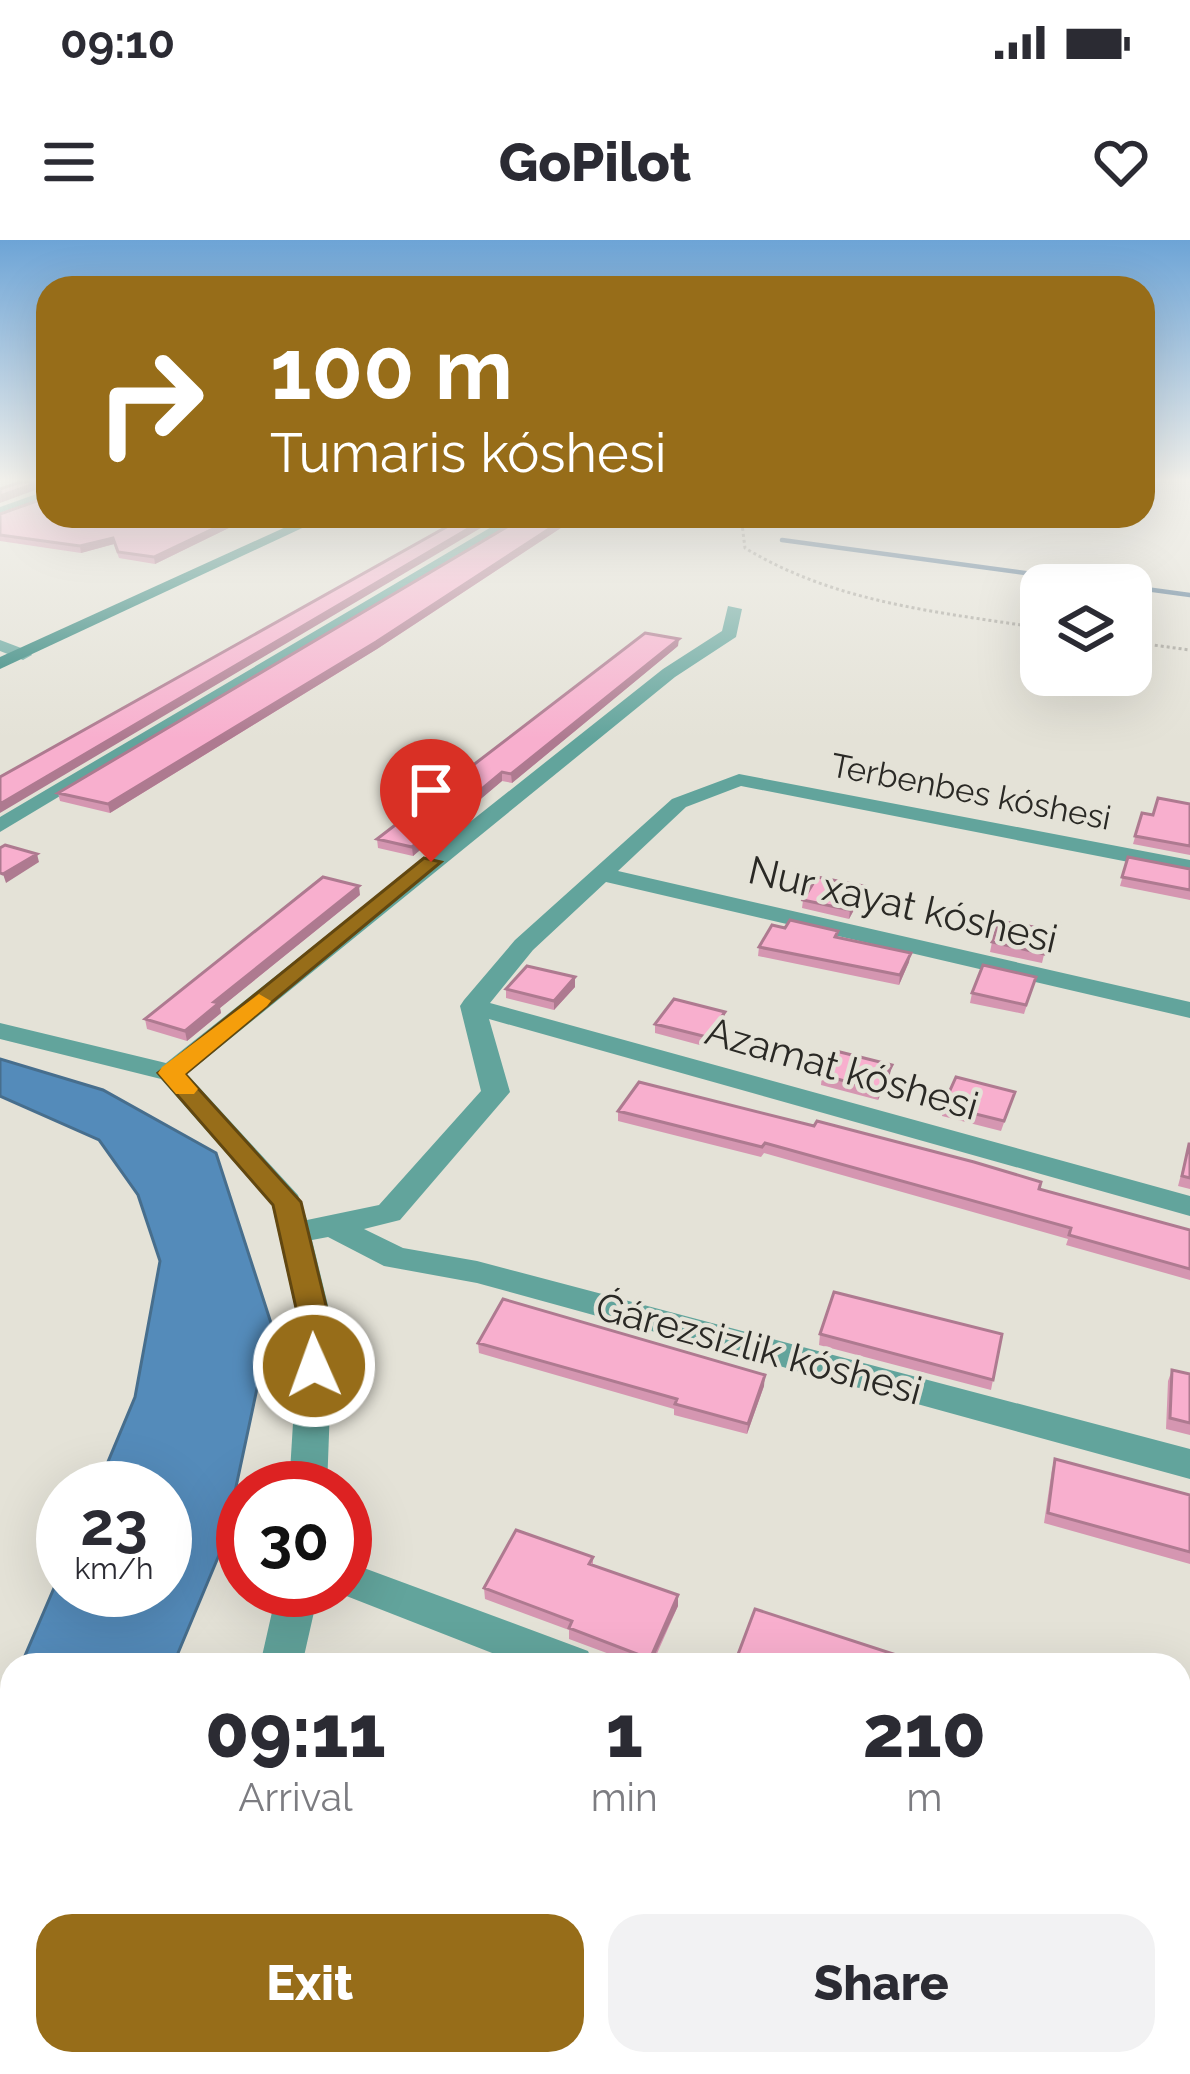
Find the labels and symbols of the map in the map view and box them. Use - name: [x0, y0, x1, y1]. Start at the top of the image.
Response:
- pin: [380, 739, 482, 862]
- street label: Terbenbes kóshesi: [828, 745, 1114, 838]
- street label: Nur xayat kóshesi: [744, 846, 1062, 962]
- street label: Azamat kóshesi: [700, 1007, 984, 1129]
- street label: Ǵárezsizlik kóshesi: [591, 1282, 927, 1414]
- position arrow: [251, 1303, 377, 1429]
- speed limit sign: 30: [216, 1461, 372, 1617]

